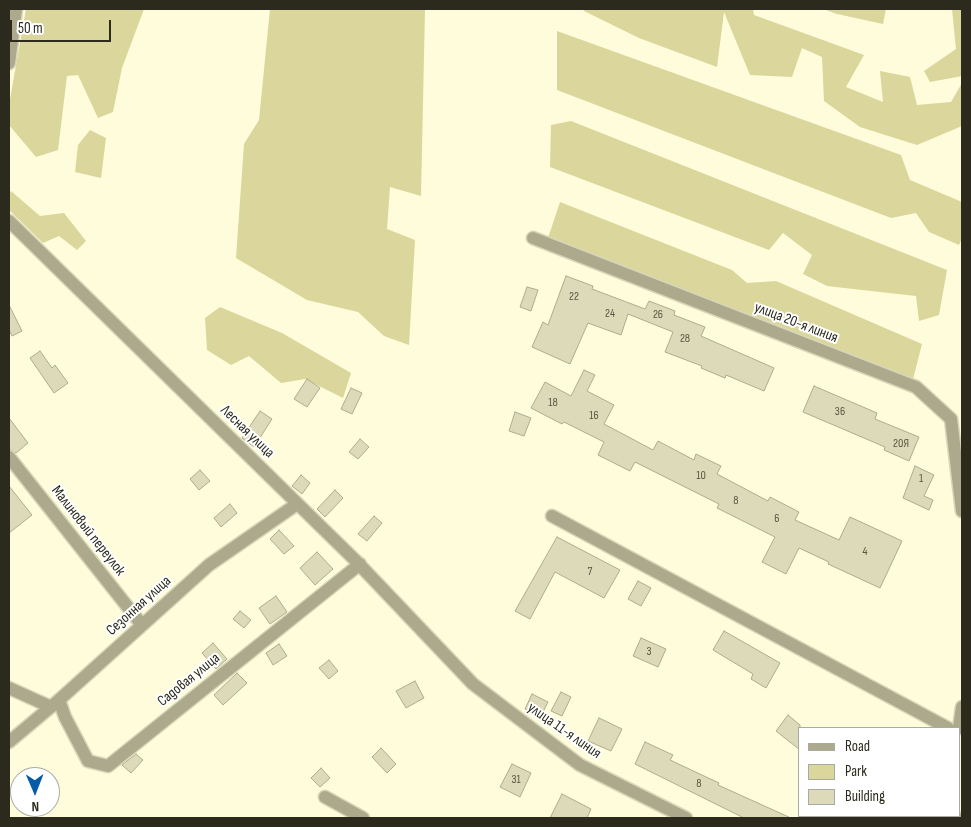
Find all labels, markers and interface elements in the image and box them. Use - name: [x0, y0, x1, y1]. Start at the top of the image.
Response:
- scale bar: [12, 10, 114, 42]
- text: 50 m: [18, 19, 43, 38]
- house number: 22: [569, 290, 579, 304]
- street label: улица 20-я линия: [752, 299, 840, 347]
- house number: 24: [605, 307, 615, 321]
- house number: 26: [653, 308, 663, 322]
- house number: 28: [680, 332, 690, 346]
- house number: 18: [548, 396, 558, 410]
- street label: Лесная улица: [216, 402, 278, 462]
- house number: 36: [835, 405, 845, 419]
- house number: 16: [589, 409, 599, 423]
- house number: 20Я: [893, 437, 909, 451]
- house number: 10: [696, 469, 706, 483]
- house number: 1: [919, 472, 923, 486]
- street label: Малиновый переулок: [47, 482, 129, 580]
- house number: 8: [733, 494, 739, 508]
- house number: 6: [774, 512, 780, 526]
- house number: 4: [862, 545, 868, 559]
- house number: 7: [588, 565, 592, 579]
- street label: Сезонная улица: [103, 572, 175, 640]
- house number: 3: [646, 645, 652, 659]
- street label: Садовая улица: [154, 649, 224, 711]
- street label: улица 11-я линия: [524, 699, 604, 763]
- legend: [798, 727, 961, 817]
- text: Road: [845, 737, 870, 756]
- text: Park: [845, 762, 867, 781]
- north arrow: [10, 767, 60, 817]
- house number: 31: [511, 773, 521, 787]
- house number: 8: [696, 777, 702, 791]
- text: Building: [845, 787, 885, 806]
- text: N: [31, 798, 39, 815]

